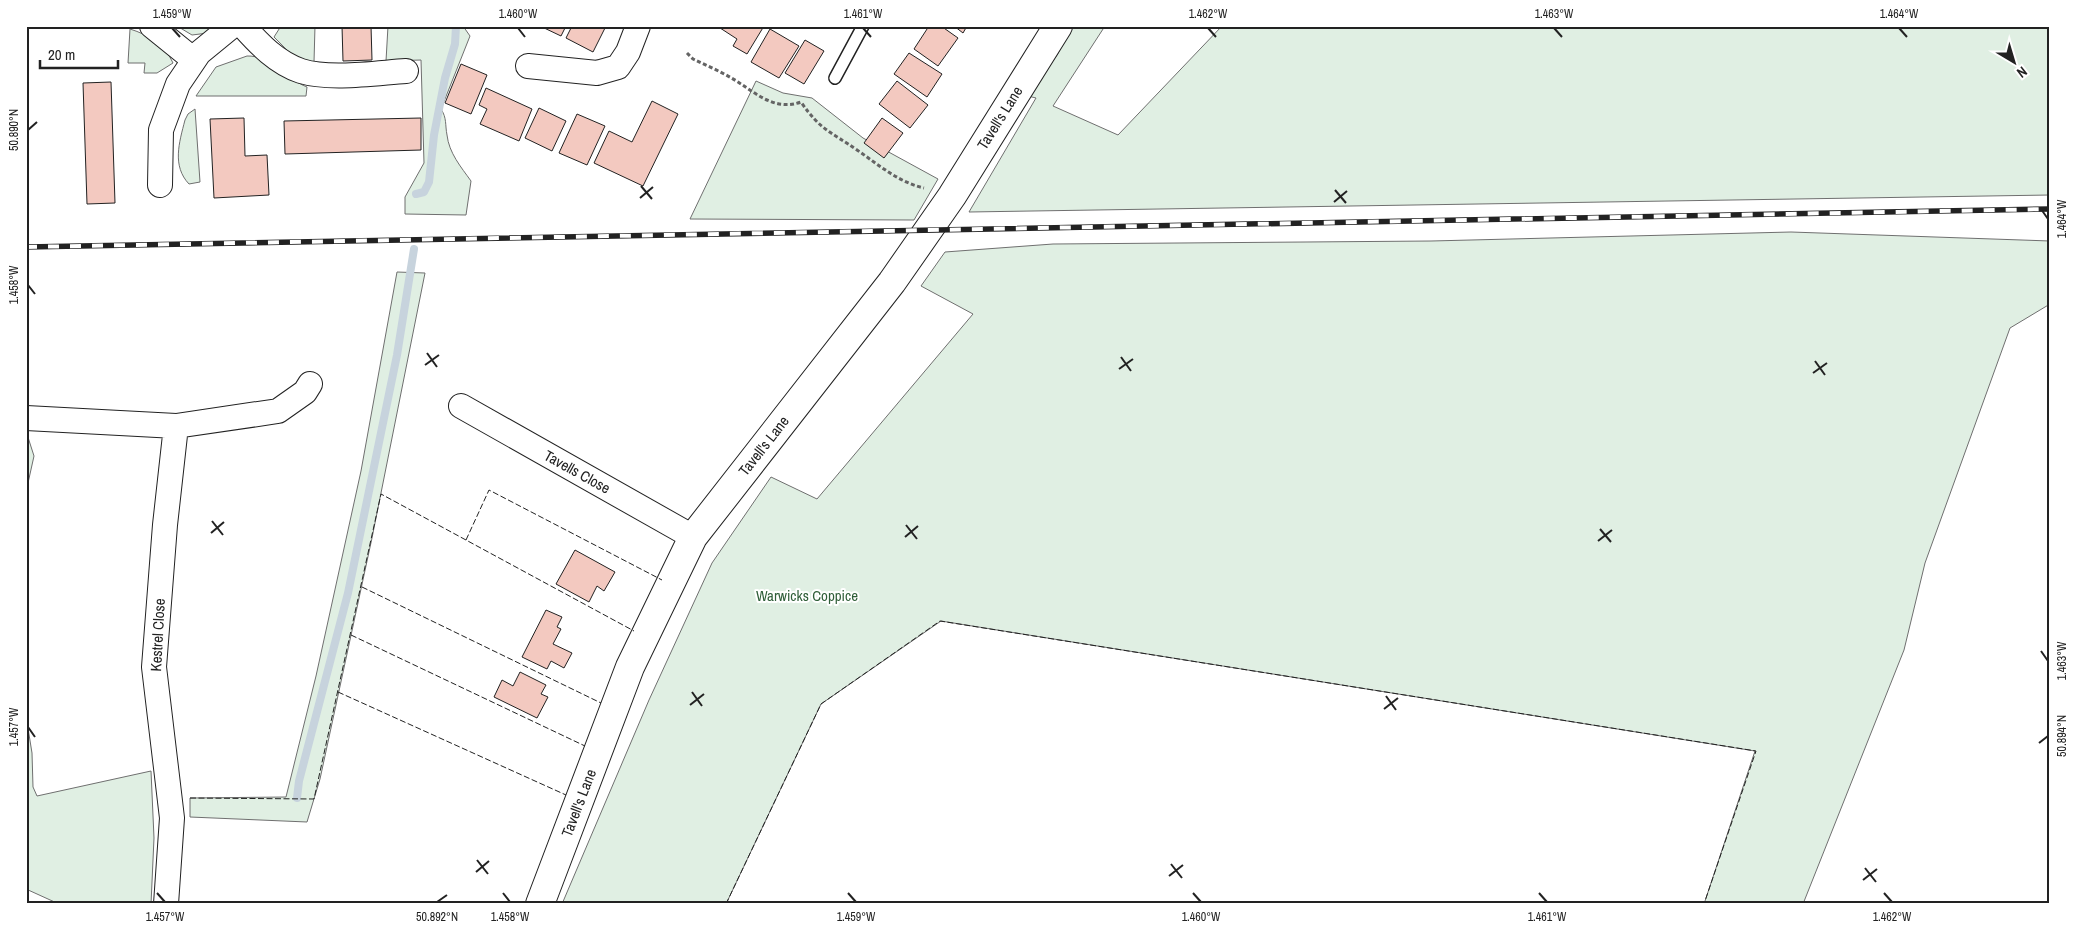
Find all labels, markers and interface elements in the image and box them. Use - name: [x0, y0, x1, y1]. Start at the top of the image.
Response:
- text: 1.459°W: [153, 6, 192, 22]
- text: 1.460°W: [499, 6, 538, 22]
- text: 1.461°W: [844, 6, 883, 22]
- text: 1.462°W: [1189, 6, 1228, 22]
- text: 1.463°W: [1535, 6, 1574, 22]
- text: 1.464°W: [1880, 6, 1919, 22]
- scale bar: [40, 38, 118, 70]
- north arrow: [1988, 38, 2038, 88]
- text: 20 m: [48, 44, 75, 65]
- text: N: [2013, 63, 2031, 82]
- street label: Tavell's Lane: [972, 82, 1027, 153]
- text: 50.890°N: [6, 109, 22, 151]
- text: 1.464°W: [2054, 199, 2070, 238]
- text: 1.458°W: [6, 265, 22, 304]
- street label: Tavell's Lane: [733, 411, 794, 480]
- street label: Tavells Close: [540, 445, 614, 498]
- park label: Warwicks Coppice: [756, 585, 858, 606]
- street label: Kestrel Close: [145, 598, 170, 672]
- text: 1.463°W: [2054, 641, 2070, 680]
- text: 1.457°W: [6, 707, 22, 746]
- text: 50.894°N: [2054, 715, 2070, 757]
- street label: Tavell's Lane: [556, 766, 601, 840]
- text: 1.457°W: [146, 909, 185, 925]
- text: 50.892°N: [416, 909, 458, 925]
- text: 1.458°W: [491, 909, 530, 925]
- text: 1.459°W: [837, 909, 876, 925]
- text: 1.460°W: [1182, 909, 1221, 925]
- text: 1.461°W: [1528, 909, 1567, 925]
- text: 1.462°W: [1873, 909, 1912, 925]

